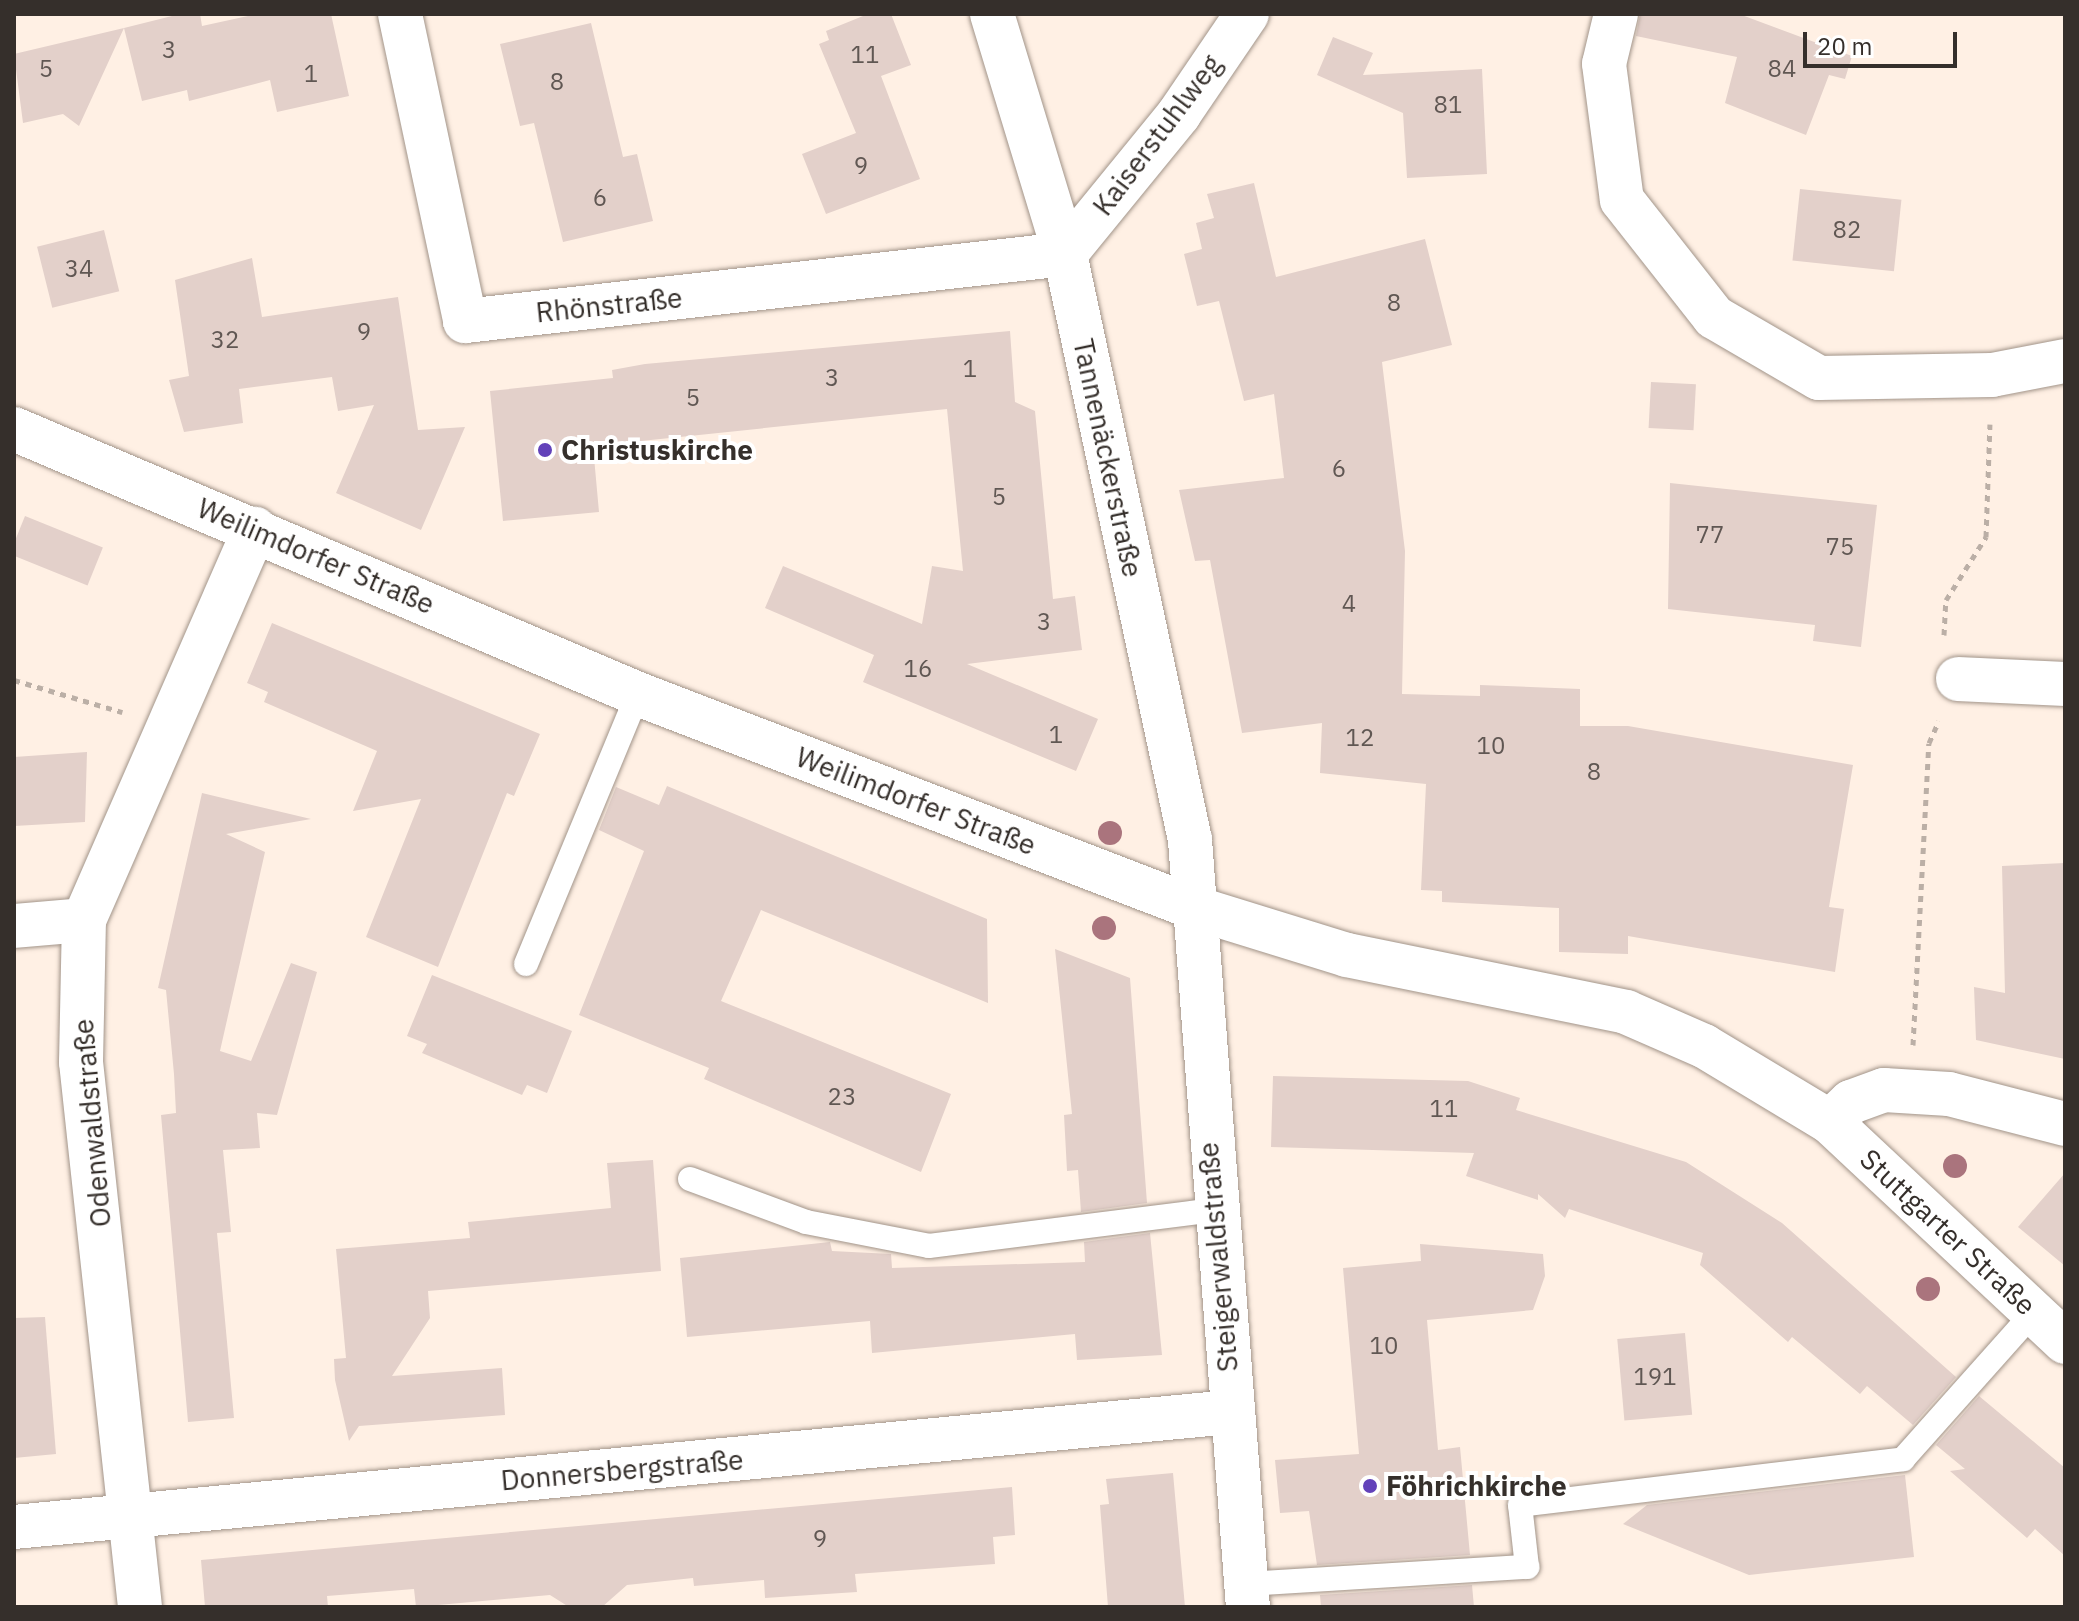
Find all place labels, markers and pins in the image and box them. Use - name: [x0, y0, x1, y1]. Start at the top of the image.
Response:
- place label: Christuskirche: [561, 433, 753, 467]
- marker: Christuskirche: [536, 441, 554, 459]
- place label: Föhrichkirche: [1386, 1469, 1567, 1503]
- marker: Föhrichkirche: [1361, 1477, 1379, 1495]

